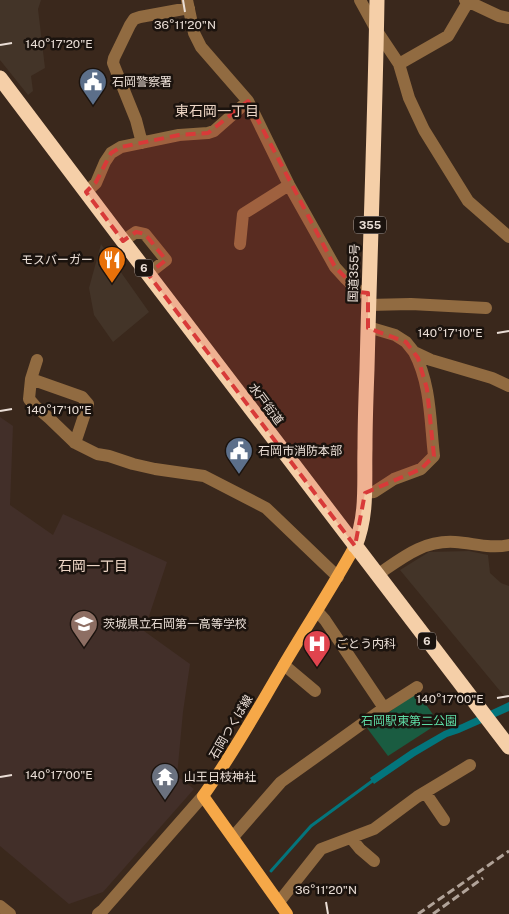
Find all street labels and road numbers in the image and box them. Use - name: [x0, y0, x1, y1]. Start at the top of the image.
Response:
- road number: 355: [354, 216, 386, 234]
- street label: 国道355号: [346, 243, 362, 303]
- road number: 6: [135, 260, 153, 276]
- street label: 水戸街道: [246, 381, 286, 427]
- road number: 6: [418, 632, 436, 649]
- street label: 石岡つくば線: [206, 693, 256, 761]

